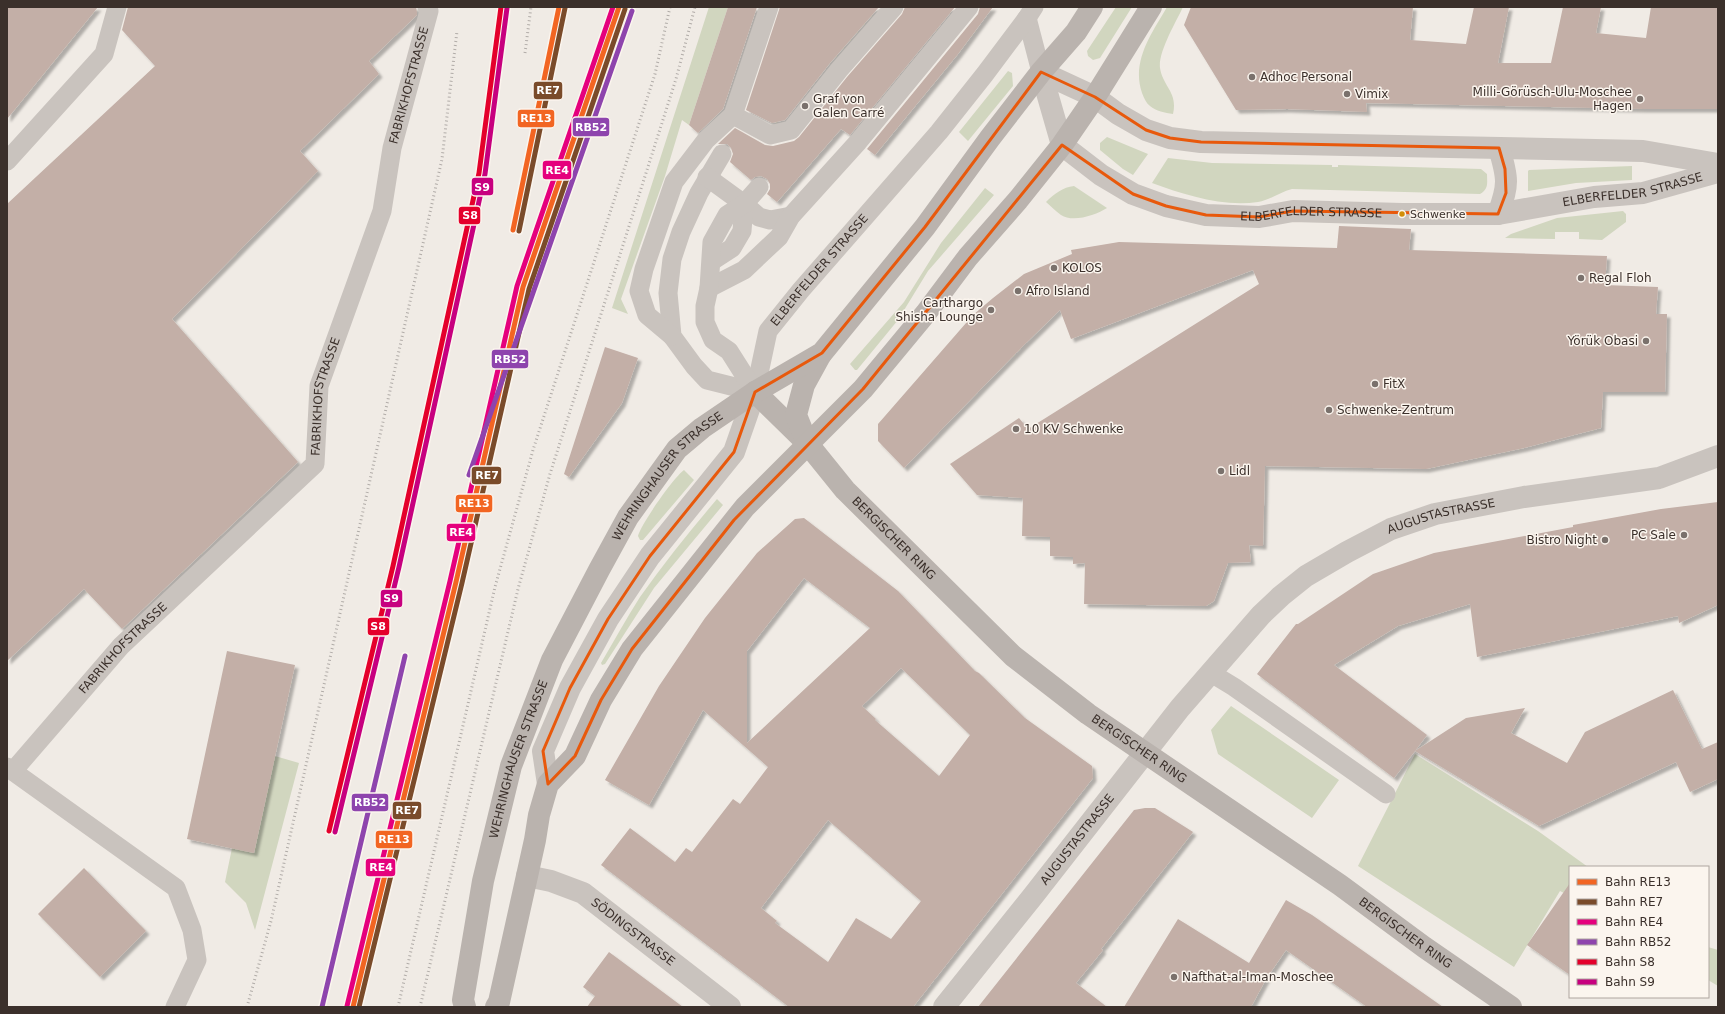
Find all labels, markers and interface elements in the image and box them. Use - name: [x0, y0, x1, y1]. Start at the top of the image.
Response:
- street label: FABRIKHOFSTRASSE: [386, 25, 431, 146]
- place label: Adhoc Personal: [1260, 70, 1352, 84]
- marker: Adhoc Personal: [1247, 72, 1257, 82]
- line badge: RE7: [533, 81, 563, 100]
- text: RE7: [536, 84, 560, 97]
- place label: Milli-Görüsch-Ulu-Moschee Hagen: [1473, 85, 1632, 113]
- place label: Vimix: [1355, 87, 1388, 101]
- marker: Vimix: [1342, 89, 1352, 99]
- place label: Graf von Galen Carré: [813, 92, 884, 120]
- marker: Milli-Görüsch-Ulu-Moschee Hagen: [1635, 94, 1645, 104]
- marker: Graf von Galen Carré: [800, 101, 810, 111]
- line badge: RE13: [517, 109, 555, 128]
- text: RE13: [520, 112, 552, 125]
- line badge: RB52: [572, 117, 610, 137]
- text: RB52: [575, 121, 607, 134]
- line badge: RE4: [542, 160, 572, 180]
- text: RE4: [545, 164, 569, 177]
- street label: ELBERFELDER STRASSE: [1561, 170, 1704, 209]
- line badge: S9: [471, 177, 494, 196]
- text: S9: [474, 181, 490, 194]
- street label: ELBERFELDER STRASSE: [1240, 204, 1382, 224]
- line badge: S8: [458, 206, 481, 225]
- place label: Schwenke: [1410, 208, 1466, 221]
- text: S8: [462, 209, 478, 222]
- marker: Schwenke: [1397, 209, 1407, 219]
- street label: ELBERFELDER STRASSE: [768, 211, 871, 329]
- place label: KOLOS: [1062, 261, 1102, 275]
- marker: KOLOS: [1049, 263, 1059, 273]
- place label: Regal Floh: [1589, 271, 1651, 285]
- marker: Regal Floh: [1576, 273, 1586, 283]
- place label: Afro Island: [1026, 284, 1090, 298]
- marker: Afro Island: [1013, 286, 1023, 296]
- place label: Carthargo Shisha Lounge: [895, 296, 983, 324]
- marker: Carthargo Shisha Lounge: [986, 305, 996, 315]
- place label: Yörük Obasi: [1567, 334, 1638, 348]
- street label: FABRIKHOFSTRASSE: [308, 335, 343, 456]
- marker: Yörük Obasi: [1641, 336, 1651, 346]
- line badge: RB52: [491, 349, 529, 369]
- text: RB52: [494, 353, 526, 366]
- place label: FitX: [1383, 377, 1405, 391]
- marker: FitX: [1370, 379, 1380, 389]
- place label: Schwenke-Zentrum: [1337, 403, 1454, 417]
- marker: Schwenke-Zentrum: [1324, 405, 1334, 415]
- street label: WEHRINGHAUSER STRASSE: [609, 409, 725, 543]
- place label: 10 KV Schwenke: [1024, 422, 1124, 436]
- marker: 10 KV Schwenke: [1011, 424, 1021, 434]
- place label: Lidl: [1229, 464, 1250, 478]
- line badge: RE7: [471, 466, 502, 485]
- marker: Lidl: [1216, 466, 1226, 476]
- text: RE7: [475, 469, 499, 482]
- line badge: RE13: [455, 494, 493, 513]
- street label: BERGISCHER RING: [849, 494, 939, 583]
- street label: AUGUSTASTRASSE: [1385, 496, 1496, 537]
- text: RE13: [458, 497, 490, 510]
- line badge: RE4: [446, 523, 476, 542]
- text: RE4: [449, 526, 473, 539]
- place label: PC Sale: [1631, 528, 1676, 542]
- marker: PC Sale: [1679, 530, 1689, 540]
- place label: Bistro Night: [1526, 533, 1597, 547]
- marker: Bistro Night: [1600, 535, 1610, 545]
- line badge: S9: [380, 589, 403, 608]
- text: S9: [383, 592, 399, 605]
- street label: FABRIKHOFSTRASSE: [76, 600, 170, 697]
- line badge: S8: [367, 617, 390, 636]
- text: S8: [370, 620, 386, 633]
- street label: WEHRINGHAUSER STRASSE: [487, 678, 551, 840]
- street label: BERGISCHER RING: [1089, 711, 1189, 786]
- street label: AUGUSTASTRASSE: [1037, 791, 1117, 888]
- line badge: RB52: [351, 793, 389, 812]
- text: RB52: [354, 796, 386, 809]
- line badge: RE7: [392, 801, 422, 820]
- text: RE7: [395, 804, 419, 817]
- line badge: RE13: [375, 830, 413, 849]
- text: RE13: [378, 833, 410, 846]
- line badge: RE4: [365, 858, 396, 877]
- text: RE4: [369, 861, 393, 874]
- legend: [1569, 866, 1709, 998]
- text: Bahn RE13: [1605, 875, 1671, 889]
- street label: BERGISCHER RING: [1356, 894, 1455, 971]
- street label: SÖDINGSTRASSE: [588, 895, 678, 969]
- text: Bahn RE7: [1605, 895, 1663, 909]
- text: Bahn RE4: [1605, 915, 1663, 929]
- text: Bahn RB52: [1605, 935, 1671, 949]
- text: Bahn S8: [1605, 955, 1655, 969]
- place label: Nafthat-al-Iman-Moschee: [1182, 970, 1334, 984]
- marker: Nafthat-al-Iman-Moschee: [1169, 972, 1179, 982]
- text: Bahn S9: [1605, 975, 1655, 989]

